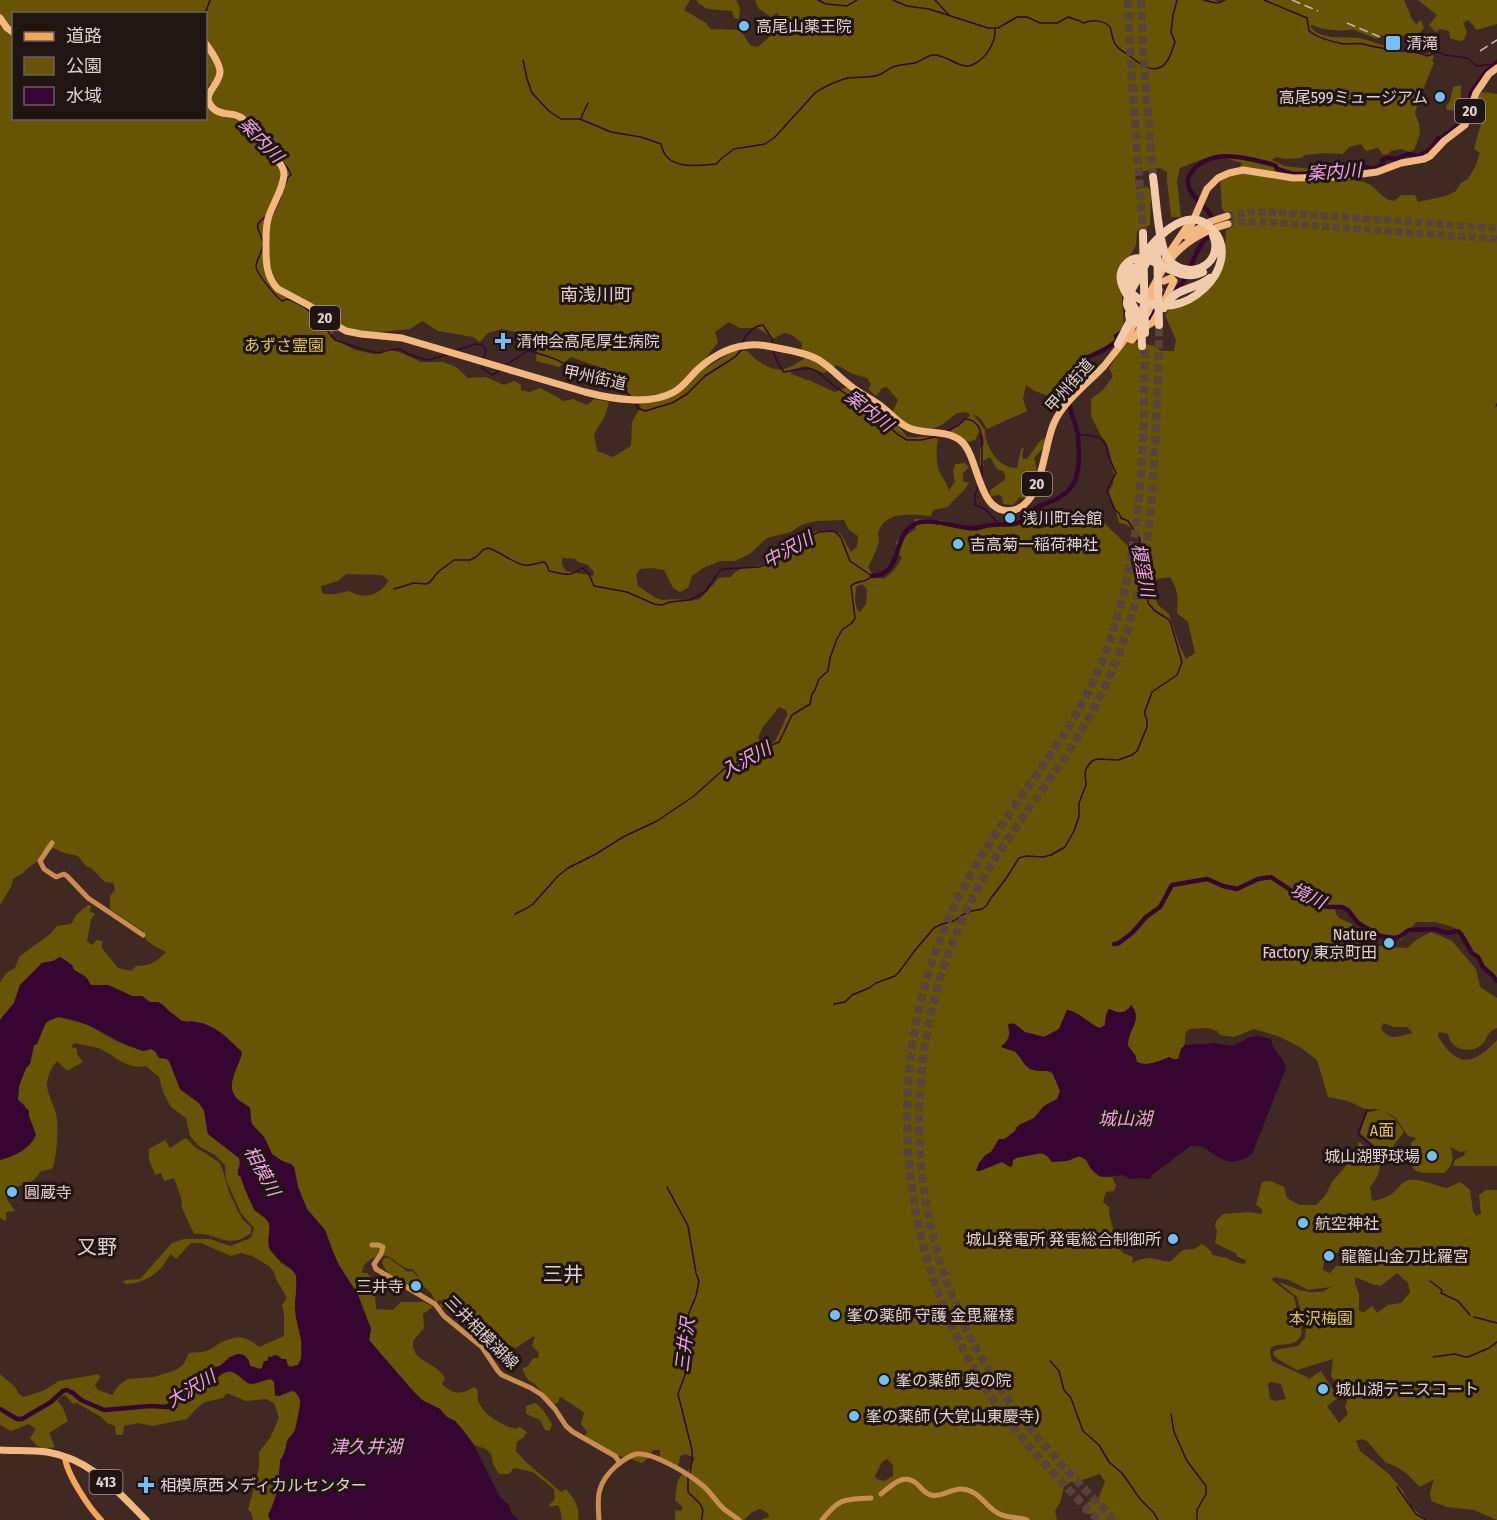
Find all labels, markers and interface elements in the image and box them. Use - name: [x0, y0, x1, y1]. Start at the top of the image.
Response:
- legend: [12, 12, 207, 120]
- place label: 高尾山薬王院: [756, 17, 852, 36]
- marker: 高尾山薬王院: [737, 19, 751, 33]
- text: 道路: [66, 25, 102, 47]
- marker: 清滝: [1384, 34, 1402, 52]
- place label: 清滝: [1406, 34, 1438, 53]
- text: 公園: [66, 55, 102, 77]
- text: 水域: [66, 85, 102, 107]
- place label: 高尾599ミュージアム: [1279, 88, 1428, 107]
- marker: 高尾599ミュージアム: [1433, 90, 1447, 104]
- road number: 20: [1455, 99, 1485, 123]
- water label: 案内川: [234, 113, 289, 169]
- water label: 案内川: [1306, 159, 1364, 185]
- district label: 南浅川町: [560, 284, 632, 306]
- road number: 20: [310, 306, 340, 330]
- marker: 清伸会高尾厚生病院: [494, 332, 512, 350]
- place label: 清伸会高尾厚生病院: [516, 332, 660, 351]
- park label: あずさ霊園: [244, 336, 324, 355]
- street label: 甲州街道: [1041, 355, 1098, 416]
- street label: 甲州街道: [562, 362, 628, 393]
- water label: 案内川: [841, 386, 899, 438]
- road number: 20: [1022, 472, 1052, 496]
- place label: 浅川町会館: [1022, 509, 1102, 528]
- marker: 浅川町会館: [1003, 511, 1017, 525]
- water label: 中沢川: [759, 526, 819, 573]
- place label: 吉高菊一稲荷神社: [970, 535, 1098, 554]
- marker: 吉高菊一稲荷神社: [951, 537, 965, 551]
- water label: 榎窪川: [1127, 541, 1159, 601]
- water label: 入沢川: [717, 736, 777, 783]
- water label: 境川: [1287, 878, 1331, 914]
- place label: Nature Factory 東京町田: [1262, 925, 1377, 962]
- marker: Nature Factory 東京町田: [1382, 936, 1396, 950]
- water label: 城山湖: [1098, 1108, 1155, 1130]
- park label: A面: [1370, 1121, 1394, 1140]
- water label: 相模川: [239, 1142, 286, 1202]
- place label: 城山湖野球場: [1324, 1147, 1420, 1166]
- marker: 城山湖野球場: [1425, 1149, 1439, 1163]
- place label: 圓蔵寺: [24, 1183, 72, 1202]
- marker: 圓蔵寺: [5, 1185, 19, 1199]
- place label: 航空神社: [1315, 1214, 1379, 1233]
- marker: 航空神社: [1296, 1216, 1310, 1230]
- place label: 城山発電所 発電総合制御所: [965, 1230, 1161, 1249]
- marker: 城山発電所 発電総合制御所: [1166, 1232, 1180, 1246]
- district label: 又野: [77, 1235, 117, 1259]
- place label: 龍籠山金刀比羅宮: [1341, 1247, 1469, 1266]
- marker: 龍籠山金刀比羅宮: [1322, 1249, 1336, 1263]
- district label: 三井: [543, 1262, 583, 1286]
- place label: 三井寺: [356, 1277, 404, 1296]
- marker: 三井寺: [409, 1279, 423, 1293]
- street label: 三井相模湖線: [441, 1292, 522, 1373]
- place label: 峯の薬師 守護 金毘羅樣: [847, 1306, 1015, 1325]
- marker: 峯の薬師 守護 金毘羅樣: [828, 1308, 842, 1322]
- park label: 本沢梅園: [1289, 1309, 1353, 1328]
- water label: 三井沢: [671, 1315, 699, 1373]
- water label: 大沢川: [162, 1365, 222, 1412]
- place label: 峯の薬師 奥の院: [896, 1371, 1012, 1390]
- marker: 峯の薬師 奥の院: [877, 1373, 891, 1387]
- place label: 城山湖テニスコート: [1335, 1380, 1479, 1399]
- marker: 城山湖テニスコート: [1316, 1382, 1330, 1396]
- place label: 峯の薬師 (大覚山東慶寺): [866, 1407, 1039, 1426]
- marker: 峯の薬師 (大覚山東慶寺): [847, 1409, 861, 1423]
- water label: 津久井湖: [330, 1436, 405, 1458]
- road number: 413: [90, 1470, 122, 1494]
- marker: 相模原西メディカルセンター: [137, 1476, 155, 1494]
- place label: 相模原西メディカルセンター: [160, 1476, 367, 1495]

